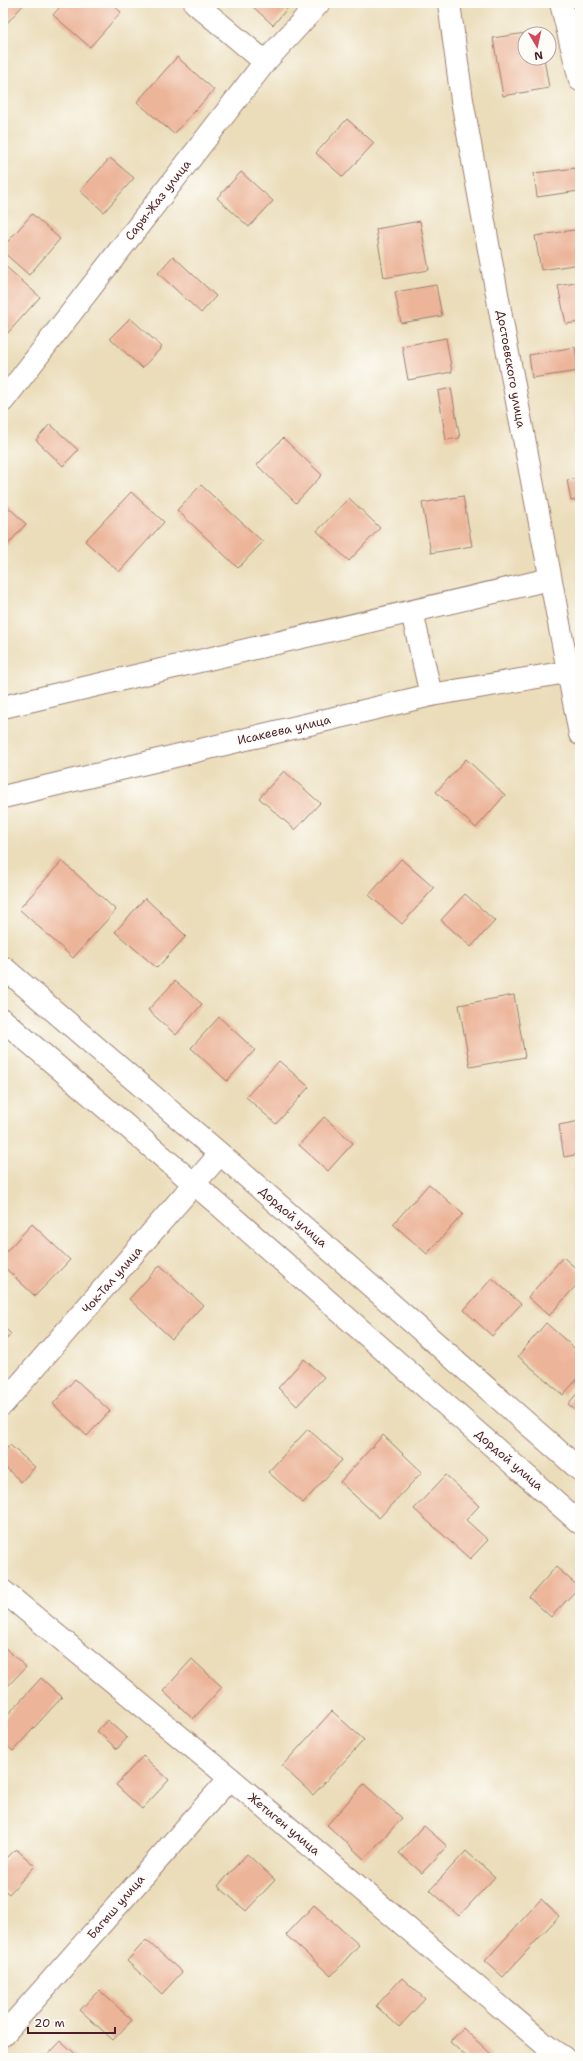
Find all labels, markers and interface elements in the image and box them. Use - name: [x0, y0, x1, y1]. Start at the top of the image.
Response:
- north arrow: [517, 26, 557, 66]
- text: N: [533, 47, 544, 64]
- street label: Сары-Жаз улица: [121, 156, 195, 244]
- street label: Достоевского улица: [493, 309, 529, 430]
- street label: Исакеева улица: [236, 711, 333, 749]
- street label: Дордой улица: [256, 1183, 331, 1251]
- street label: Чок-Тал улица: [78, 1243, 146, 1317]
- street label: Дордой улица: [472, 1426, 547, 1494]
- street label: Жетиген улица: [245, 1789, 324, 1859]
- street label: Багыш улица: [84, 1871, 149, 1942]
- scale bar: [28, 2009, 115, 2035]
- text: 20 m: [34, 2015, 65, 2031]

